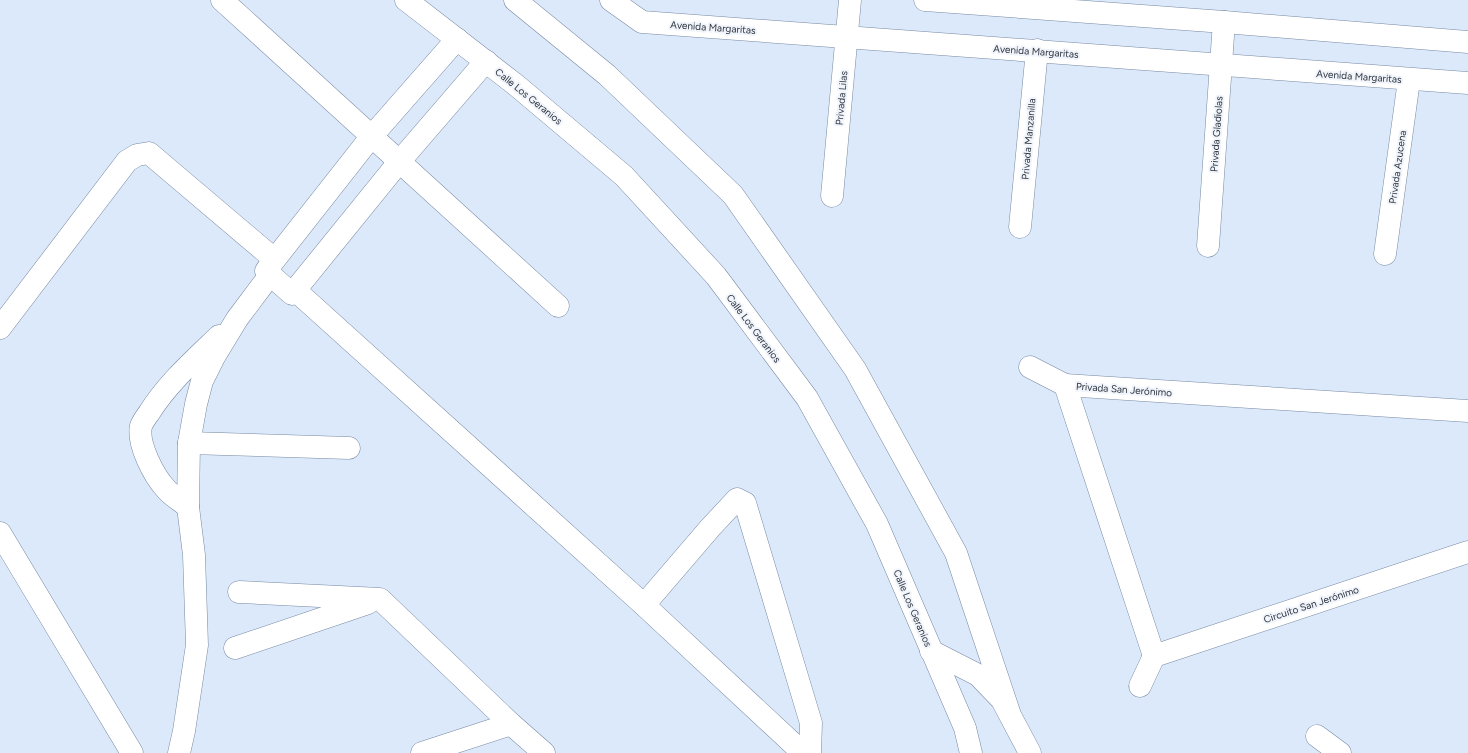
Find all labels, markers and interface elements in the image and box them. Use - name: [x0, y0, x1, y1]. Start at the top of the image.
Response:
- street label: Avenida Margaritas: [670, 18, 756, 37]
- street label: Avenida Margaritas: [993, 42, 1079, 61]
- street label: Calle Los Geranios: [492, 65, 565, 128]
- street label: Avenida Margaritas: [1316, 67, 1402, 86]
- street label: Privada Lilas: [833, 70, 850, 126]
- street label: Privada Gladiolas: [1207, 95, 1226, 172]
- street label: Privada Manzanilla: [1018, 98, 1039, 180]
- street label: Privada Azucena: [1386, 130, 1409, 205]
- street label: Calle Los Geranios: [724, 291, 784, 365]
- street label: Privada San Jerónimo: [1075, 380, 1173, 399]
- street label: Calle Los Geranios: [890, 568, 935, 649]
- street label: Circuito San Jerónimo: [1262, 583, 1361, 626]

